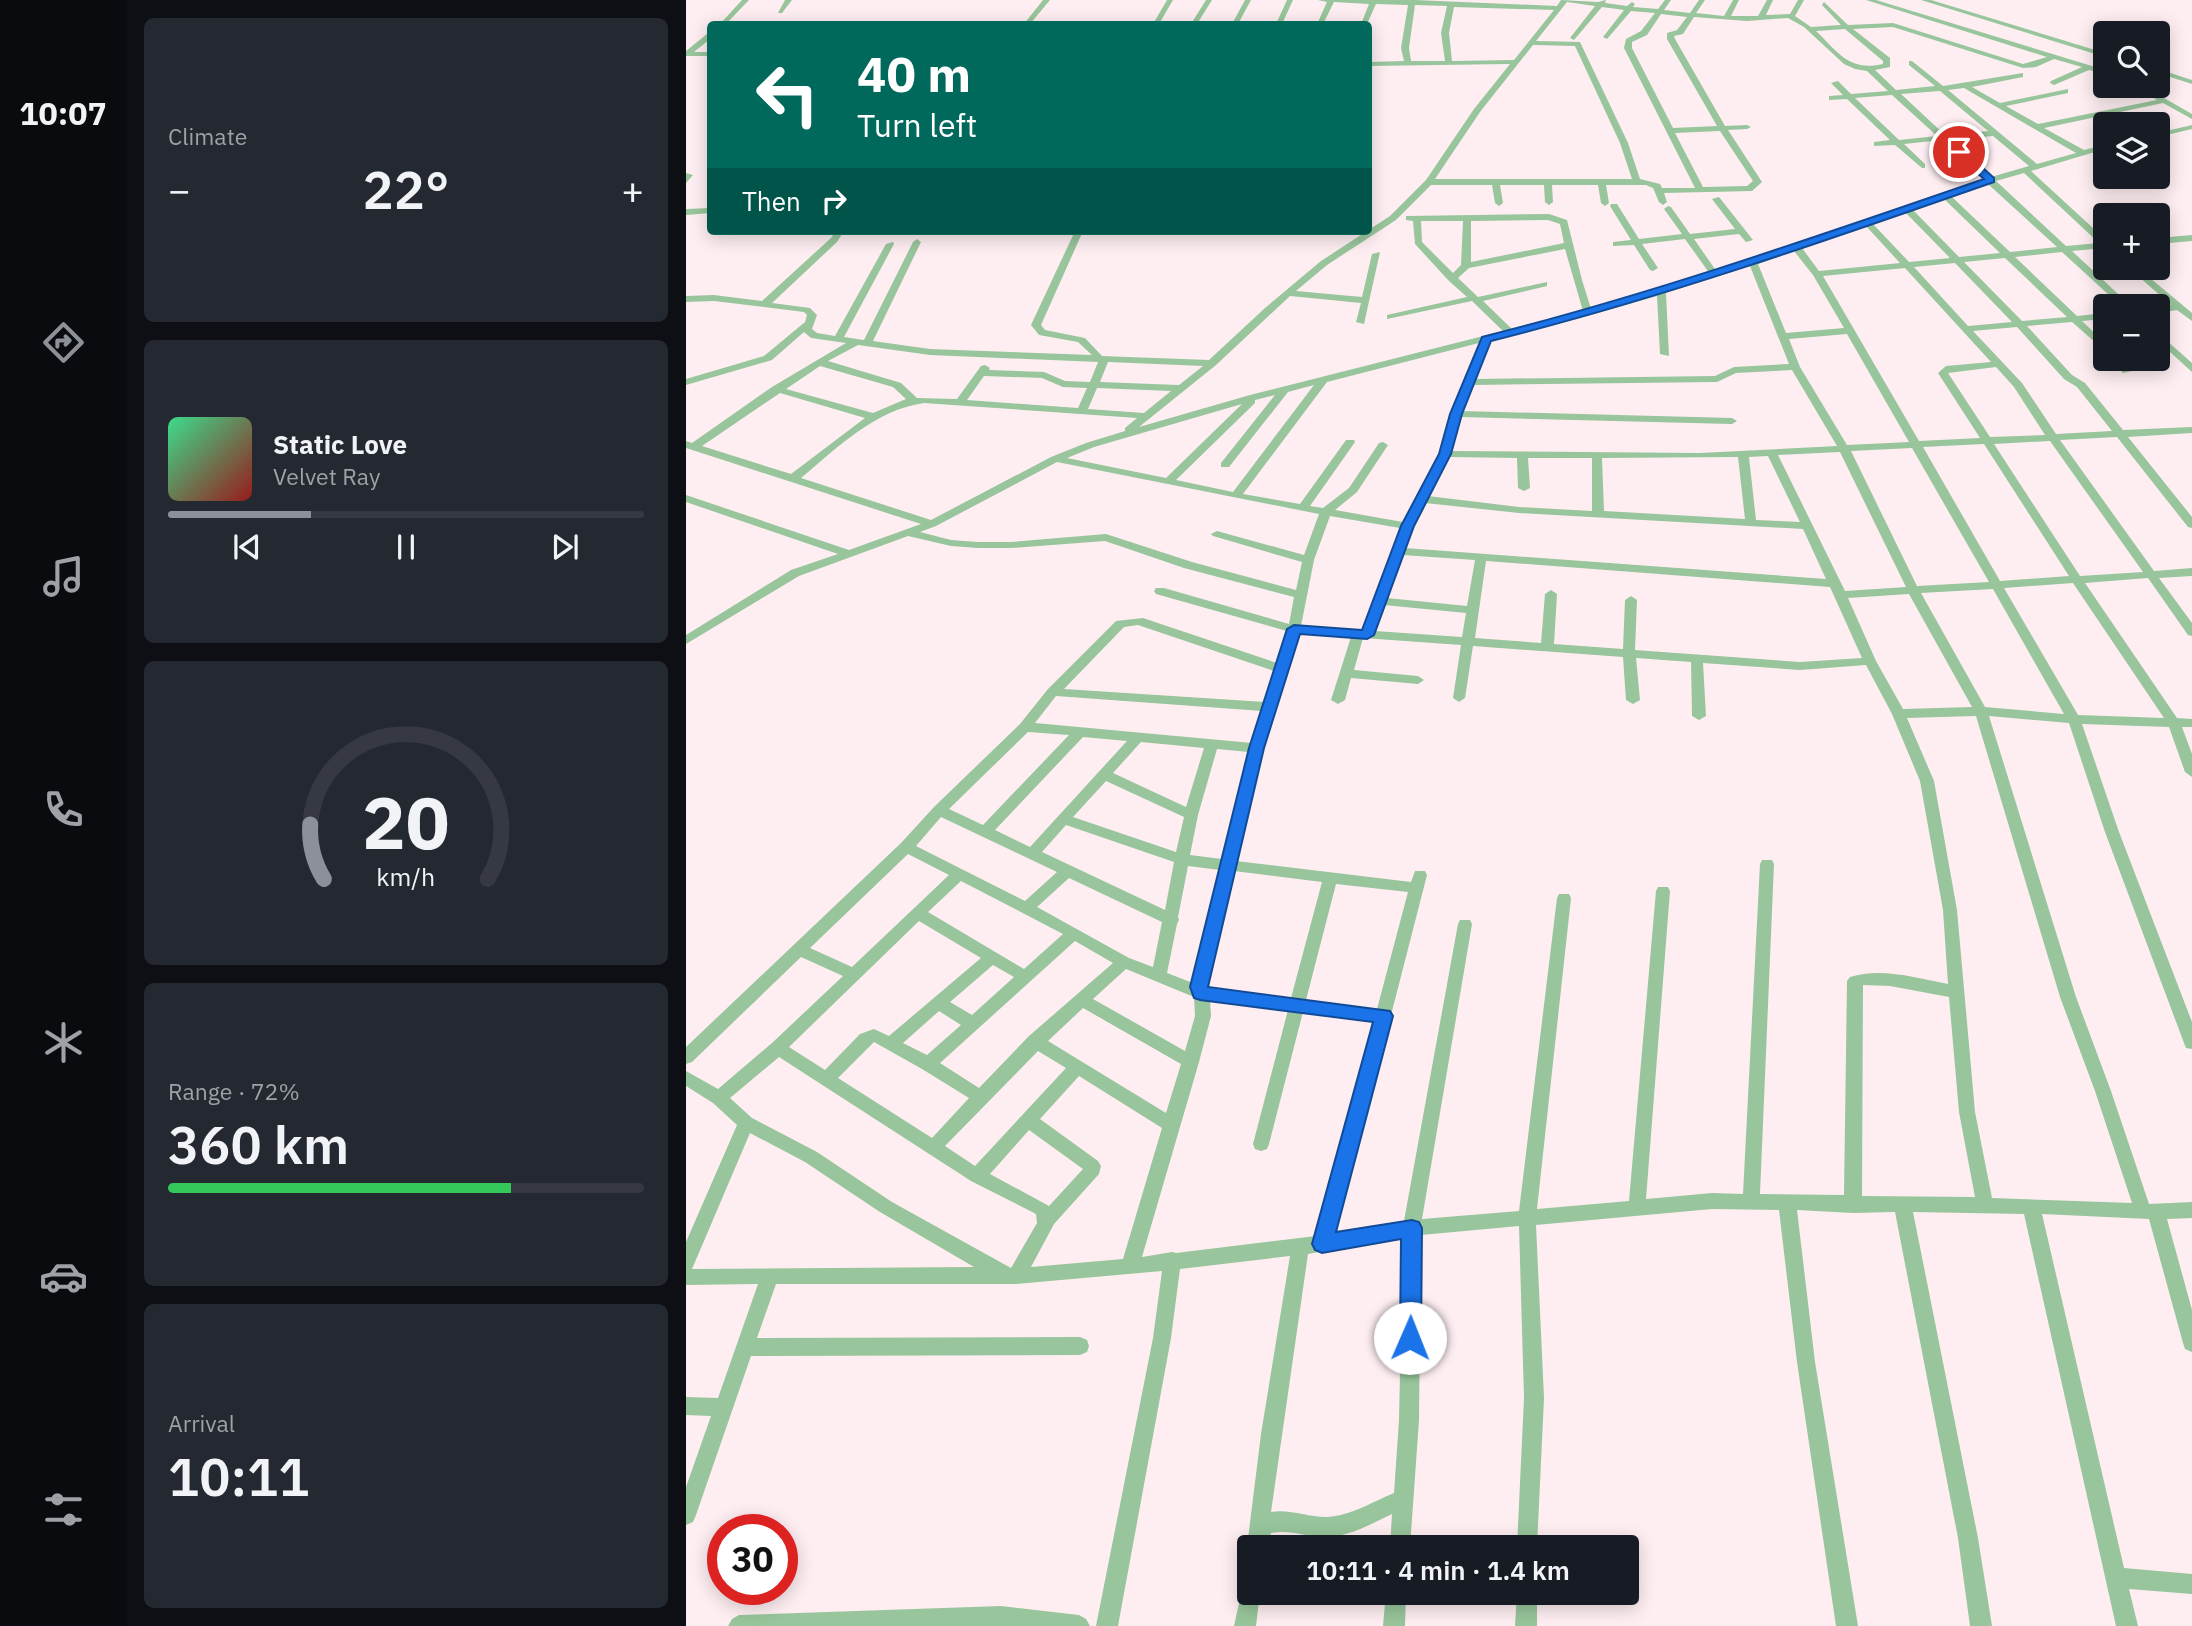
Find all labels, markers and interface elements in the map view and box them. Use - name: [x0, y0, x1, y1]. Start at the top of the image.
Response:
- map controls: [2093, 21, 2170, 371]
- button: search: [2093, 21, 2170, 98]
- text: 40 m: [857, 42, 971, 105]
- icon: left: [742, 49, 833, 140]
- text: 10:07: [19, 92, 107, 134]
- text: Turn left: [857, 104, 977, 146]
- button: layers: [2093, 112, 2170, 189]
- text: Climate: [168, 121, 247, 151]
- pin: [1929, 122, 1989, 182]
- icon: arrive: [1940, 133, 1978, 171]
- text: 22°: [363, 156, 449, 223]
- text: −: [168, 165, 191, 214]
- text: +: [621, 165, 644, 214]
- icon: right: [815, 182, 853, 220]
- text: Then: [742, 184, 801, 218]
- button: +: [2093, 203, 2170, 280]
- button: −: [2093, 294, 2170, 371]
- icon: directions: [39, 318, 88, 367]
- text: Static Love: [273, 427, 407, 461]
- text: Velvet Ray: [273, 461, 380, 491]
- icon: previous: [228, 528, 266, 566]
- icon: pause: [387, 528, 425, 566]
- icon: next: [546, 528, 584, 566]
- icon: music: [39, 552, 88, 601]
- text: 20: [362, 774, 450, 869]
- icon: phone: [39, 785, 88, 834]
- text: km/h: [377, 860, 435, 893]
- icon: climate: [39, 1018, 88, 1067]
- text: Range · 72%: [168, 1076, 300, 1106]
- text: 360 km: [168, 1111, 349, 1178]
- icon: car: [39, 1252, 88, 1301]
- position arrow: [1373, 1301, 1447, 1375]
- text: Arrival: [168, 1408, 235, 1438]
- text: 10:11: [168, 1443, 309, 1510]
- icon: filters: [39, 1485, 88, 1534]
- speed limit sign: 30: [707, 1514, 798, 1605]
- text: 10:11 · 4 min · 1.4 km: [1306, 1553, 1570, 1587]

